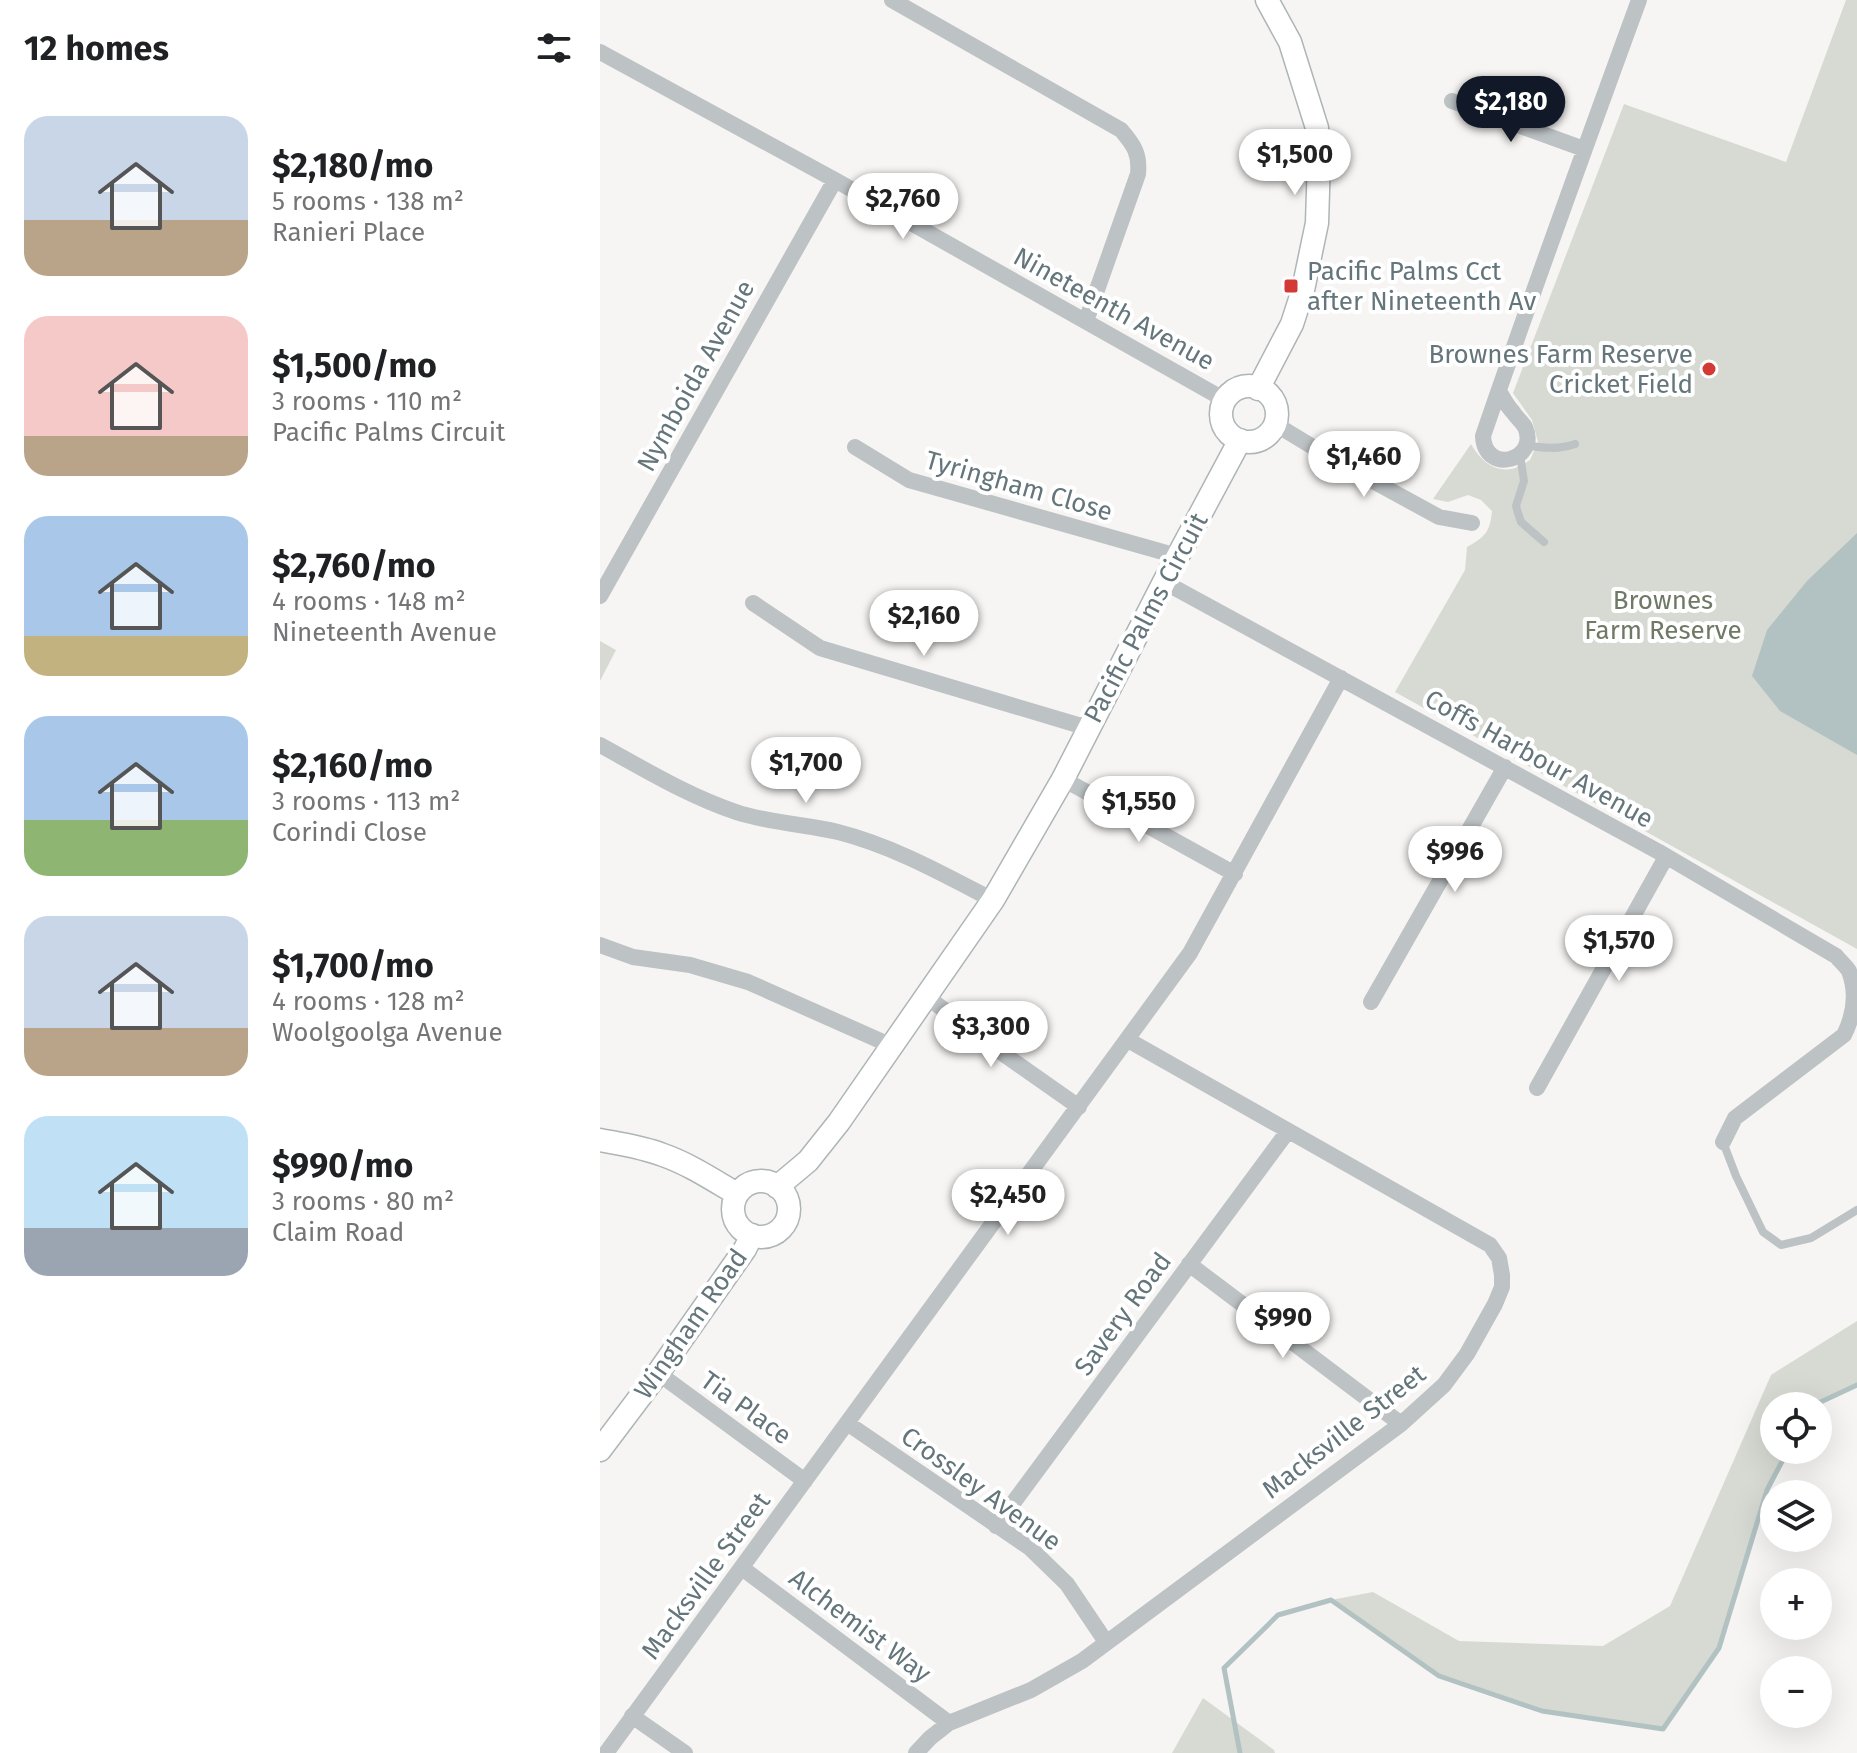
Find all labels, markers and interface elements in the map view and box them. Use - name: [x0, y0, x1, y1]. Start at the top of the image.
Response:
- icon: filters: [532, 26, 576, 70]
- text: 12 homes: [24, 28, 169, 69]
- pin: $2,180: [1446, 76, 1576, 144]
- text: $2,180: [1474, 86, 1548, 117]
- pin: $1,500: [1230, 129, 1360, 197]
- text: $1,500: [1257, 139, 1333, 170]
- text: $2,180/mo: [272, 145, 433, 186]
- icon: home: [88, 148, 184, 244]
- pin: $2,760: [838, 173, 968, 241]
- text: $2,760: [865, 183, 941, 214]
- text: 5 rooms · 138 m²: [272, 186, 464, 217]
- text: Ranieri Place: [272, 217, 425, 248]
- street label: Nineteenth Avenue: [1008, 241, 1220, 377]
- place label: Pacific Palms Cct after Nineteenth Av: [1307, 256, 1536, 317]
- street label: Nymboida Avenue: [631, 275, 761, 477]
- marker: Pacific Palms Cct after Nineteenth Av: [1282, 277, 1300, 295]
- place label: Brownes Farm Reserve Cricket Field: [1428, 339, 1693, 400]
- text: $1,500/mo: [272, 345, 437, 386]
- icon: home: [88, 348, 184, 444]
- marker: Brownes Farm Reserve Cricket Field: [1700, 360, 1718, 378]
- text: 3 rooms · 110 m²: [272, 386, 462, 417]
- text: Pacific Palms Circuit: [272, 417, 506, 448]
- pin: $1,460: [1299, 431, 1429, 499]
- text: $1,460: [1326, 441, 1402, 472]
- street label: Tyringham Close: [922, 444, 1116, 528]
- street label: Pacific Palms Circuit: [1077, 507, 1215, 728]
- text: $2,760/mo: [272, 545, 436, 586]
- icon: home: [88, 548, 184, 644]
- park label: Brownes Farm Reserve: [1584, 585, 1742, 646]
- text: 4 rooms · 148 m²: [272, 586, 466, 617]
- pin: $2,160: [859, 590, 989, 658]
- text: $2,160: [887, 600, 961, 631]
- text: Nineteenth Avenue: [272, 617, 497, 648]
- street label: Coffs Harbour Avenue: [1419, 683, 1659, 835]
- pin: $1,700: [741, 737, 871, 805]
- text: $2,160/mo: [272, 745, 433, 786]
- text: $1,700: [769, 747, 843, 778]
- icon: home: [88, 748, 184, 844]
- pin: $1,550: [1074, 776, 1204, 844]
- text: 3 rooms · 113 m²: [272, 786, 461, 817]
- text: $1,550: [1102, 786, 1176, 817]
- text: Corindi Close: [272, 817, 427, 848]
- pin: $996: [1408, 826, 1502, 894]
- text: $996: [1426, 836, 1484, 867]
- pin: $1,570: [1554, 915, 1684, 983]
- text: $1,570: [1583, 925, 1655, 956]
- text: $1,700/mo: [272, 945, 434, 986]
- icon: home: [88, 948, 184, 1044]
- text: 4 rooms · 128 m²: [272, 986, 465, 1017]
- pin: $3,300: [926, 1001, 1056, 1069]
- text: $3,300: [952, 1011, 1030, 1042]
- text: Woolgoolga Avenue: [272, 1017, 503, 1048]
- text: $990/mo: [272, 1145, 413, 1186]
- icon: home: [88, 1148, 184, 1244]
- pin: $2,450: [943, 1169, 1073, 1237]
- text: $2,450: [970, 1179, 1046, 1210]
- text: 3 rooms · 80 m²: [272, 1186, 454, 1217]
- text: Claim Road: [272, 1217, 404, 1248]
- street label: Wingham Road: [628, 1243, 754, 1405]
- street label: Savery Road: [1068, 1246, 1178, 1382]
- pin: $990: [1236, 1292, 1330, 1360]
- text: $990: [1254, 1302, 1312, 1333]
- street label: Macksville Street: [1256, 1358, 1432, 1505]
- street label: Tia Place: [695, 1365, 797, 1451]
- map controls: [1760, 1392, 1832, 1728]
- button: locate: [1760, 1392, 1832, 1464]
- street label: Crossley Avenue: [895, 1421, 1067, 1557]
- button: layers: [1760, 1480, 1832, 1552]
- street label: Macksville Street: [635, 1486, 777, 1665]
- street label: Alchemist Way: [783, 1563, 937, 1690]
- button: +: [1760, 1568, 1832, 1640]
- button: −: [1760, 1656, 1832, 1728]

